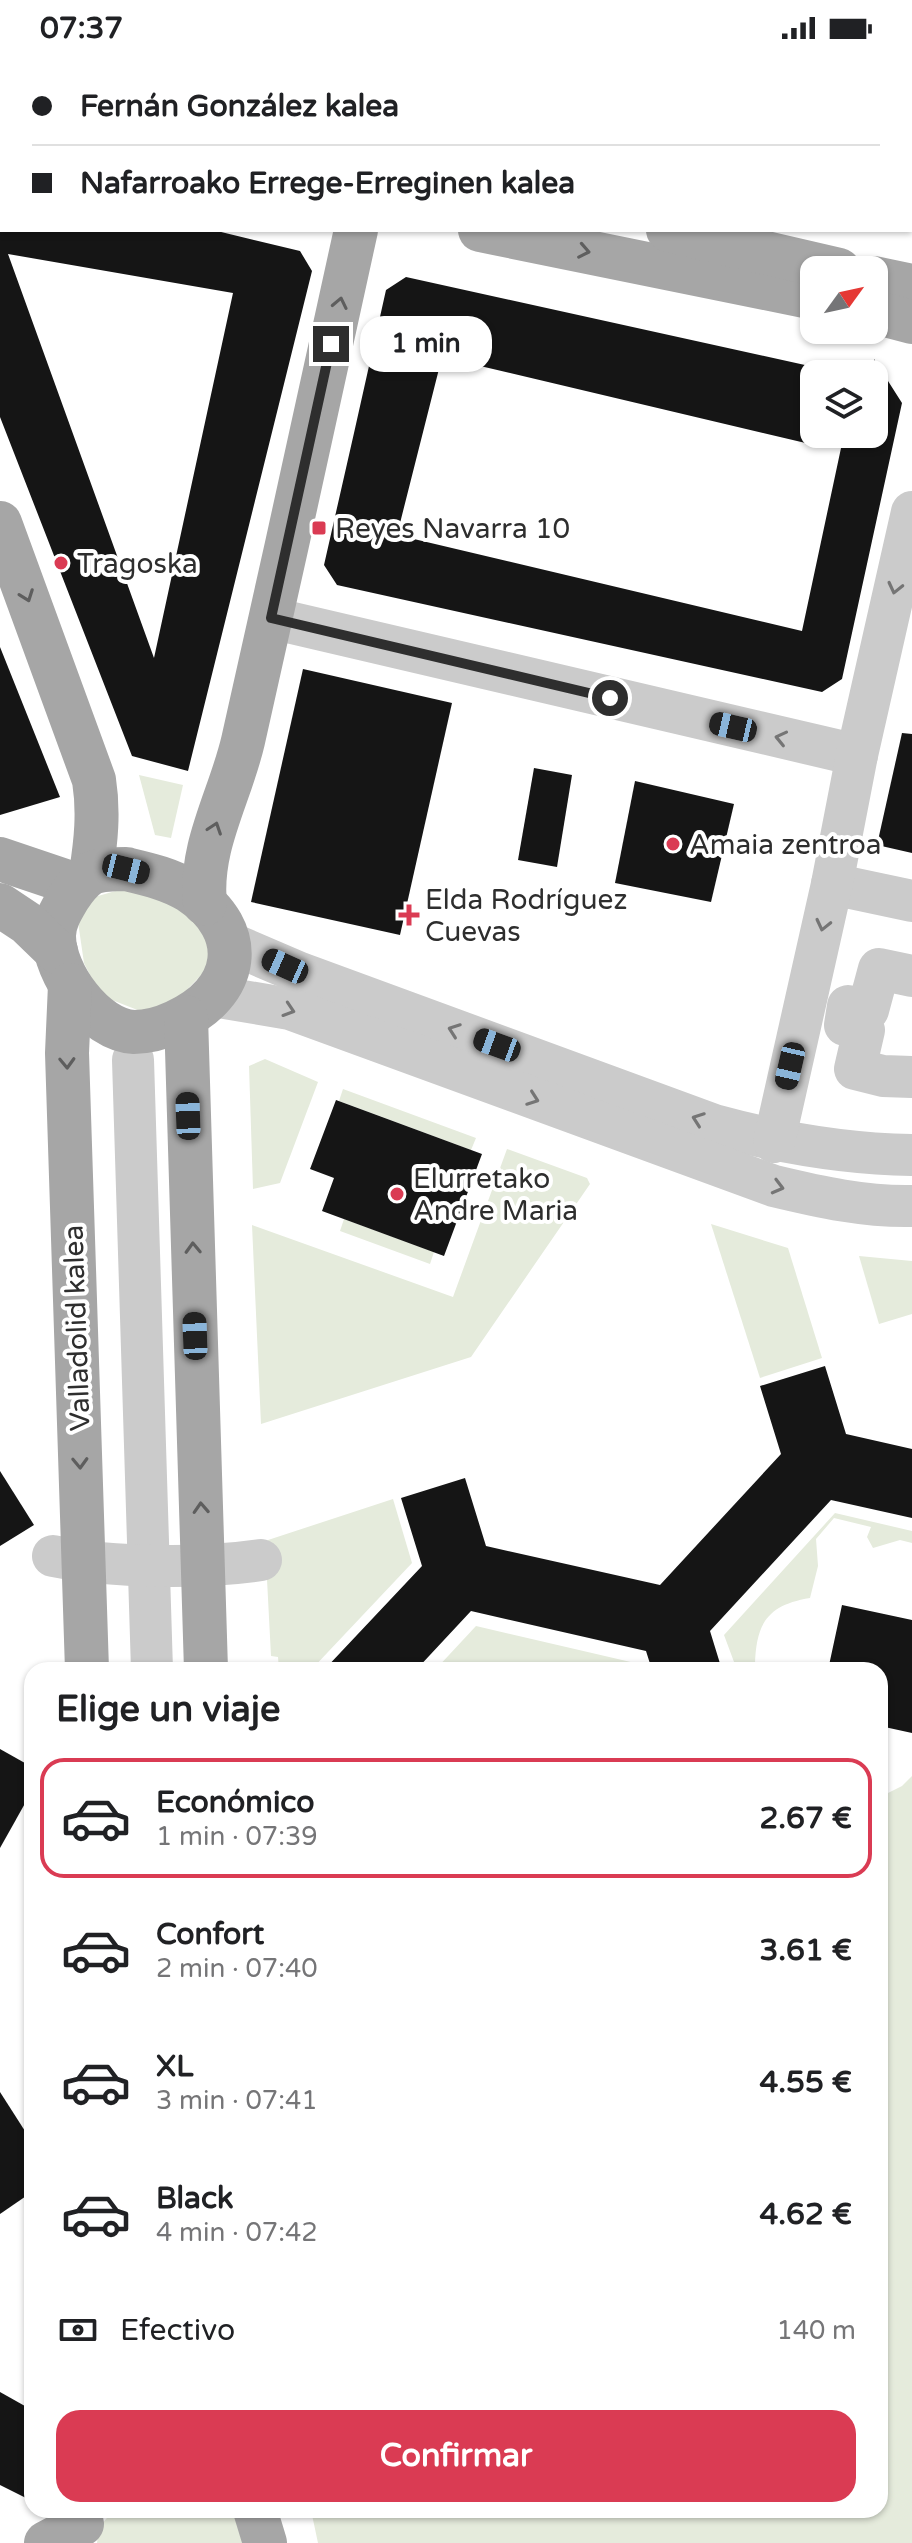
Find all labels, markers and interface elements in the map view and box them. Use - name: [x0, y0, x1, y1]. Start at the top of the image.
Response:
- text: 07:37: [40, 10, 123, 47]
- text: Fernán González kalea: [80, 88, 399, 125]
- text: Nafarroako Errege-Erreginen kalea: [80, 165, 575, 202]
- one-way arrow: [577, 242, 591, 259]
- north arrow: [800, 256, 888, 344]
- map controls: [800, 256, 888, 448]
- one-way arrow: [331, 297, 348, 311]
- callout: 1 min: [359, 316, 491, 372]
- route end: [313, 326, 349, 362]
- text: 1 min: [391, 328, 461, 359]
- button: layers: [800, 360, 888, 448]
- place label: Reyes Navarra 10: [335, 512, 570, 546]
- marker: Reyes Navarra 10: [310, 519, 328, 537]
- place label: Tragoska: [77, 547, 198, 581]
- marker: Tragoska: [52, 554, 70, 572]
- one-way arrow: [887, 581, 904, 595]
- one-way arrow: [17, 588, 34, 602]
- route start: [592, 680, 628, 716]
- car: [707, 710, 759, 744]
- one-way arrow: [774, 730, 788, 747]
- one-way arrow: [206, 822, 222, 836]
- place label: Amaia zentroa: [689, 828, 881, 862]
- marker: Amaia zentroa: [664, 835, 682, 853]
- car: [100, 852, 152, 886]
- place label: Elda Rodríguez Cuevas: [425, 883, 627, 949]
- marker: Elda Rodríguez Cuevas: [400, 906, 418, 924]
- one-way arrow: [815, 917, 832, 931]
- car: [258, 945, 312, 987]
- one-way arrow: [282, 1000, 296, 1016]
- one-way arrow: [448, 1023, 462, 1040]
- car: [470, 1026, 524, 1064]
- car: [773, 1040, 807, 1092]
- one-way arrow: [59, 1057, 76, 1070]
- one-way arrow: [525, 1089, 539, 1106]
- car: [175, 1092, 201, 1140]
- one-way arrow: [692, 1112, 706, 1129]
- place label: Elurretako Andre Maria: [413, 1162, 578, 1228]
- one-way arrow: [771, 1177, 785, 1194]
- marker: Elurretako Andre Maria: [388, 1185, 406, 1203]
- street label: Valladolid kalea: [56, 1224, 98, 1432]
- one-way arrow: [184, 1241, 201, 1254]
- car: [182, 1312, 208, 1360]
- one-way arrow: [72, 1457, 89, 1470]
- one-way arrow: [193, 1501, 210, 1514]
- text: Elige un viaje: [56, 1688, 280, 1731]
- icon: car: [60, 1782, 132, 1854]
- text: Económico: [156, 1784, 314, 1821]
- text: 2.67 €: [759, 1800, 852, 1837]
- text: 1 min · 07:39: [156, 1821, 318, 1852]
- icon: car: [60, 1914, 132, 1986]
- text: Confort: [156, 1916, 264, 1953]
- text: 3.61 €: [759, 1932, 852, 1969]
- text: 2 min · 07:40: [156, 1953, 318, 1984]
- icon: car: [60, 2046, 132, 2118]
- text: XL: [156, 2048, 193, 2085]
- text: 4.55 €: [759, 2064, 852, 2101]
- text: 3 min · 07:41: [156, 2085, 318, 2116]
- icon: car: [60, 2178, 132, 2250]
- text: Black: [156, 2180, 233, 2217]
- text: 4.62 €: [759, 2196, 852, 2233]
- text: 4 min · 07:42: [156, 2217, 318, 2248]
- icon: cash: [56, 2308, 100, 2352]
- text: Efectivo: [120, 2312, 235, 2349]
- text: 140 m: [776, 2315, 856, 2346]
- button: Confirmar: [56, 2410, 856, 2502]

